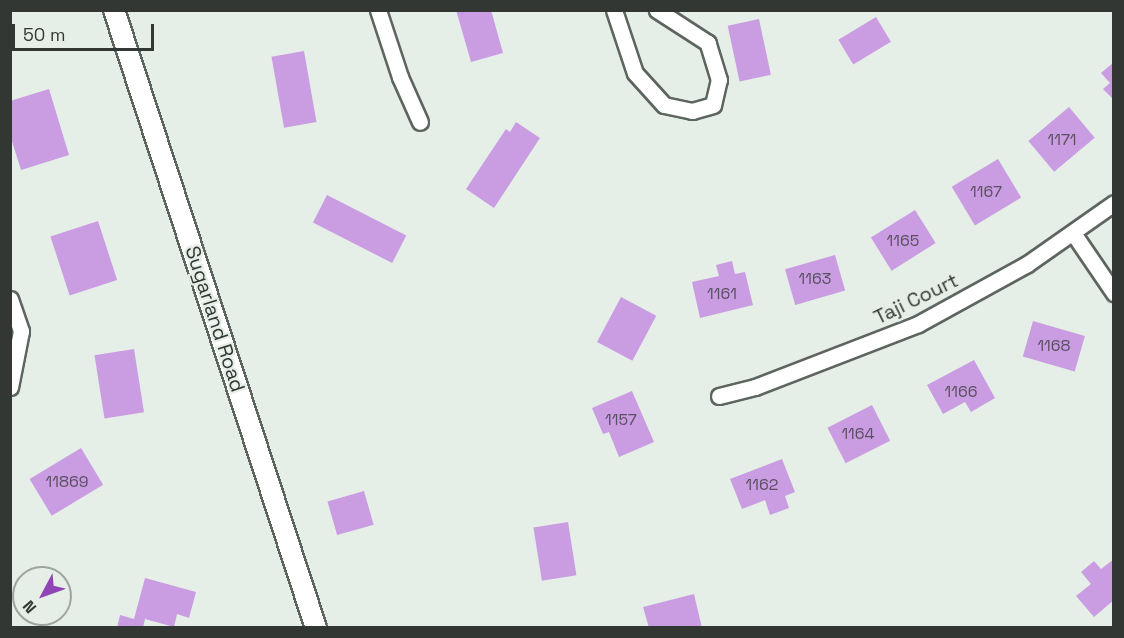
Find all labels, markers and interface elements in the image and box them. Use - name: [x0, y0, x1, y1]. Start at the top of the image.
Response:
- scale bar: [15, 12, 158, 50]
- text: 50 m: [23, 23, 65, 46]
- house number: 1171: [1048, 130, 1076, 150]
- house number: 1167: [970, 182, 1002, 202]
- house number: 1165: [887, 231, 919, 251]
- street label: Sugarland Road: [180, 243, 250, 395]
- street label: Taji Court: [870, 268, 962, 330]
- house number: 1163: [799, 269, 831, 289]
- house number: 1161: [707, 284, 737, 304]
- house number: 1168: [1037, 336, 1071, 356]
- house number: 1166: [945, 382, 977, 402]
- house number: 1157: [605, 410, 637, 430]
- house number: 1164: [841, 424, 875, 444]
- house number: 11869: [46, 472, 88, 492]
- house number: 1162: [746, 475, 778, 495]
- north arrow: [12, 566, 72, 626]
- text: N: [18, 596, 41, 618]

